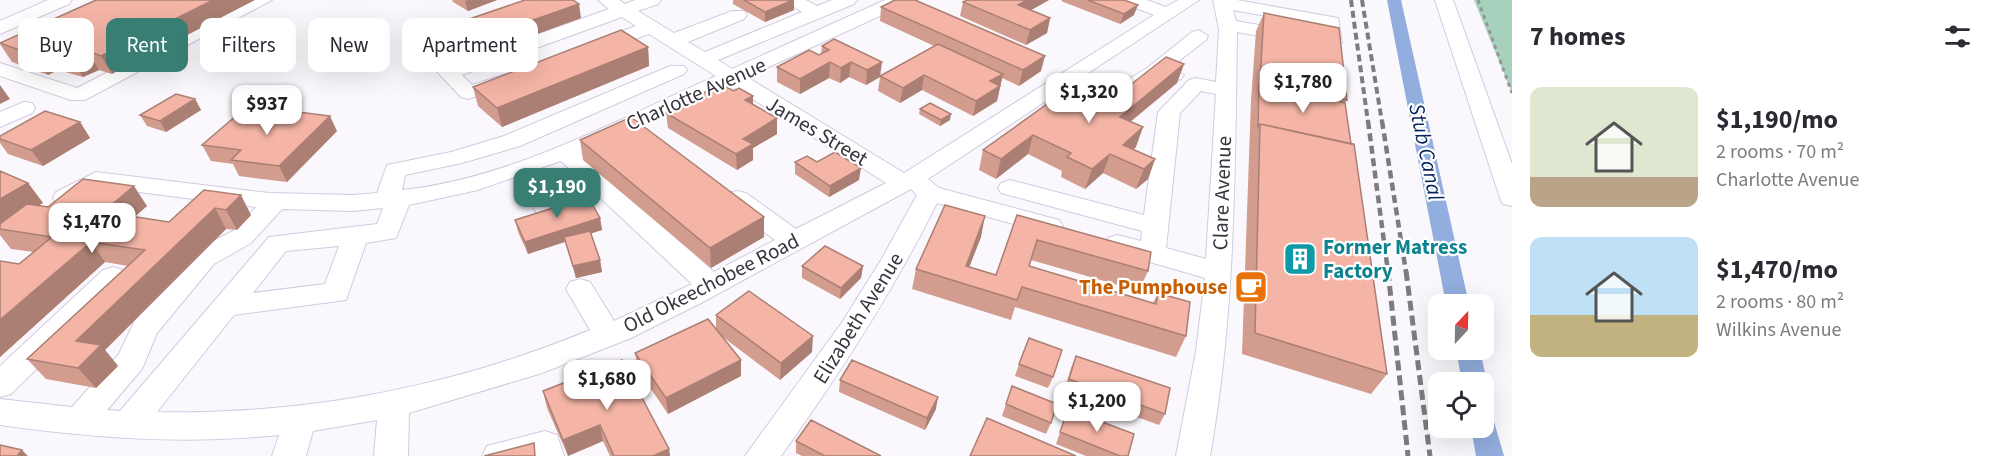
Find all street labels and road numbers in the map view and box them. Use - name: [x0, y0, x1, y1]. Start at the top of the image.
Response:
- street label: Charlotte Avenue: [621, 50, 771, 138]
- street label: James Street: [760, 89, 874, 173]
- street label: Clare Avenue: [1205, 135, 1239, 251]
- street label: Old Okeechobee Road: [618, 226, 804, 340]
- street label: Elizabeth Avenue: [806, 246, 910, 390]

